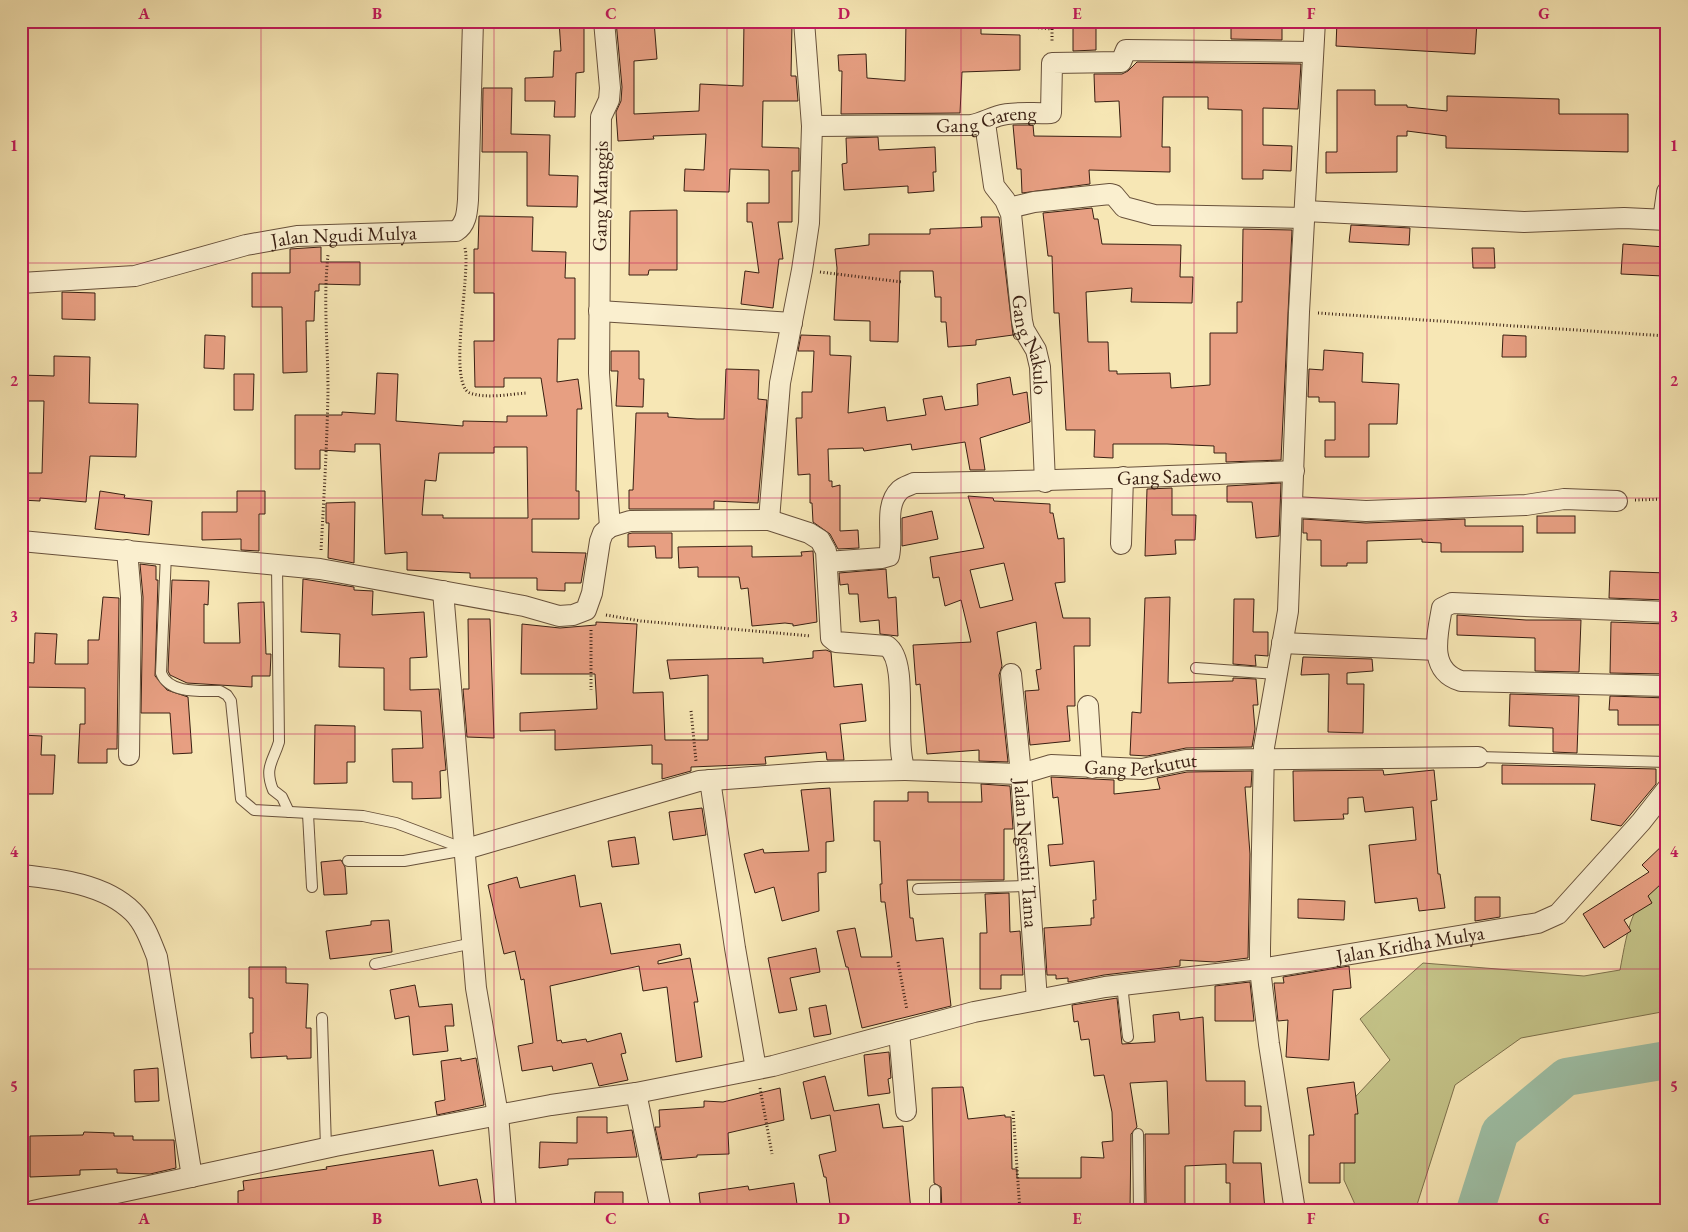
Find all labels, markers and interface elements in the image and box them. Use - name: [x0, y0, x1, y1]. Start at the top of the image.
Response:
- text: A: [137, 3, 150, 24]
- text: B: [372, 3, 382, 24]
- text: C: [605, 3, 617, 24]
- text: D: [838, 3, 850, 24]
- text: E: [1072, 3, 1082, 24]
- text: F: [1307, 3, 1316, 24]
- text: G: [1538, 3, 1550, 24]
- street label: Gang Gareng: [936, 100, 1037, 138]
- text: 1: [10, 135, 18, 156]
- text: 1: [1670, 135, 1678, 156]
- street label: Gang Manggis: [586, 140, 614, 252]
- street label: Jalan Ngudi Mulya: [267, 219, 417, 254]
- street label: Gang Nakulo: [1006, 293, 1054, 396]
- text: 2: [10, 370, 19, 391]
- text: 2: [1670, 370, 1679, 391]
- street label: Gang Sadewo: [1117, 461, 1222, 491]
- text: 3: [10, 606, 18, 627]
- text: 3: [1670, 606, 1678, 627]
- street label: Gang Perkutut: [1084, 746, 1198, 782]
- street label: Jalan Ngesthi Tama: [1008, 776, 1045, 929]
- text: 4: [10, 841, 19, 862]
- text: 4: [1670, 841, 1679, 862]
- street label: Jalan Kridha Mulya: [1332, 919, 1486, 970]
- text: 5: [10, 1076, 18, 1097]
- text: 5: [1670, 1076, 1678, 1097]
- text: A: [137, 1208, 150, 1229]
- text: B: [372, 1208, 382, 1229]
- text: C: [605, 1208, 617, 1229]
- text: D: [838, 1208, 850, 1229]
- text: E: [1072, 1208, 1082, 1229]
- text: F: [1307, 1208, 1316, 1229]
- text: G: [1538, 1208, 1550, 1229]

